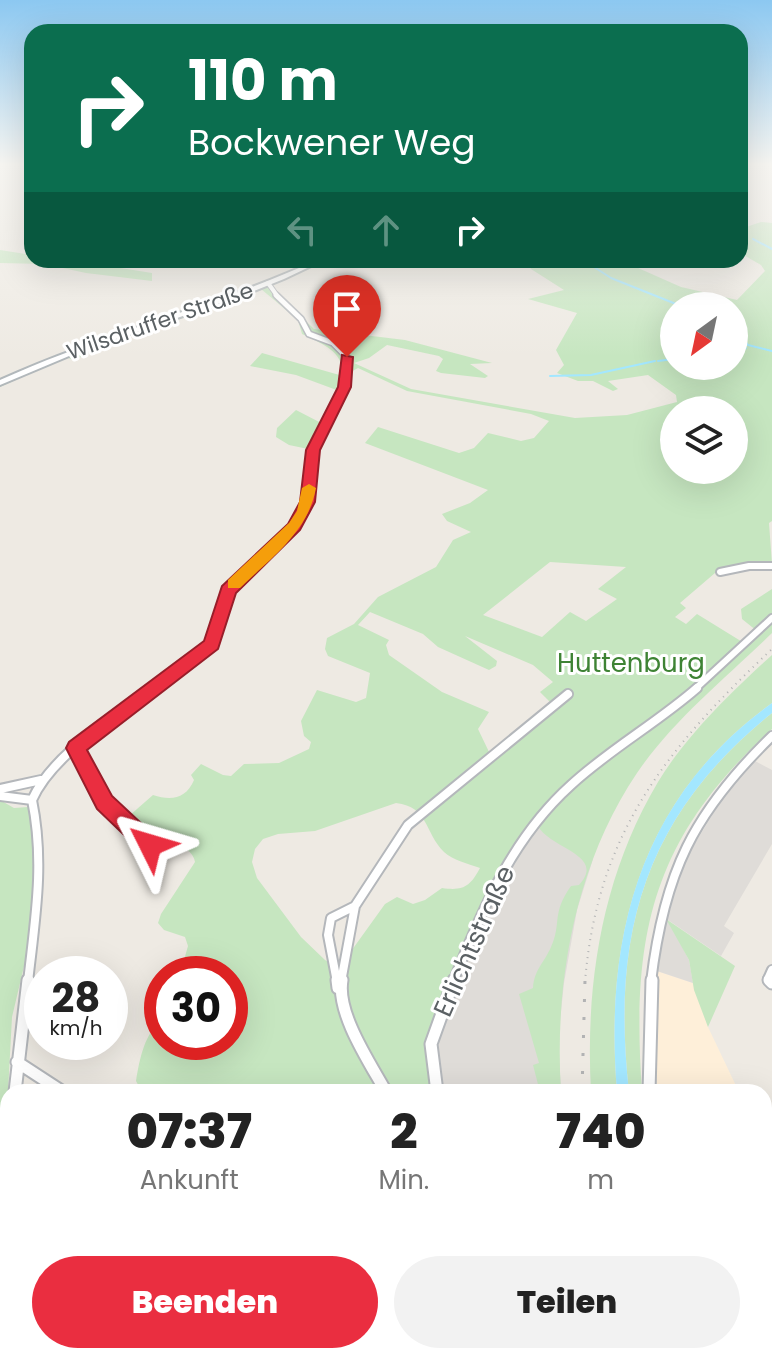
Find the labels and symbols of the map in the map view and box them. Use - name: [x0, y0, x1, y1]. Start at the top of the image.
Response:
- street label: Wilsdruffer Straße: [62, 274, 258, 368]
- pin: [313, 275, 381, 357]
- north arrow: [660, 292, 748, 380]
- park label: Huttenburg: [557, 645, 705, 681]
- position arrow: [108, 803, 192, 887]
- street label: Erlichtstraße: [425, 860, 523, 1022]
- speed limit sign: 30: [144, 956, 248, 1060]

